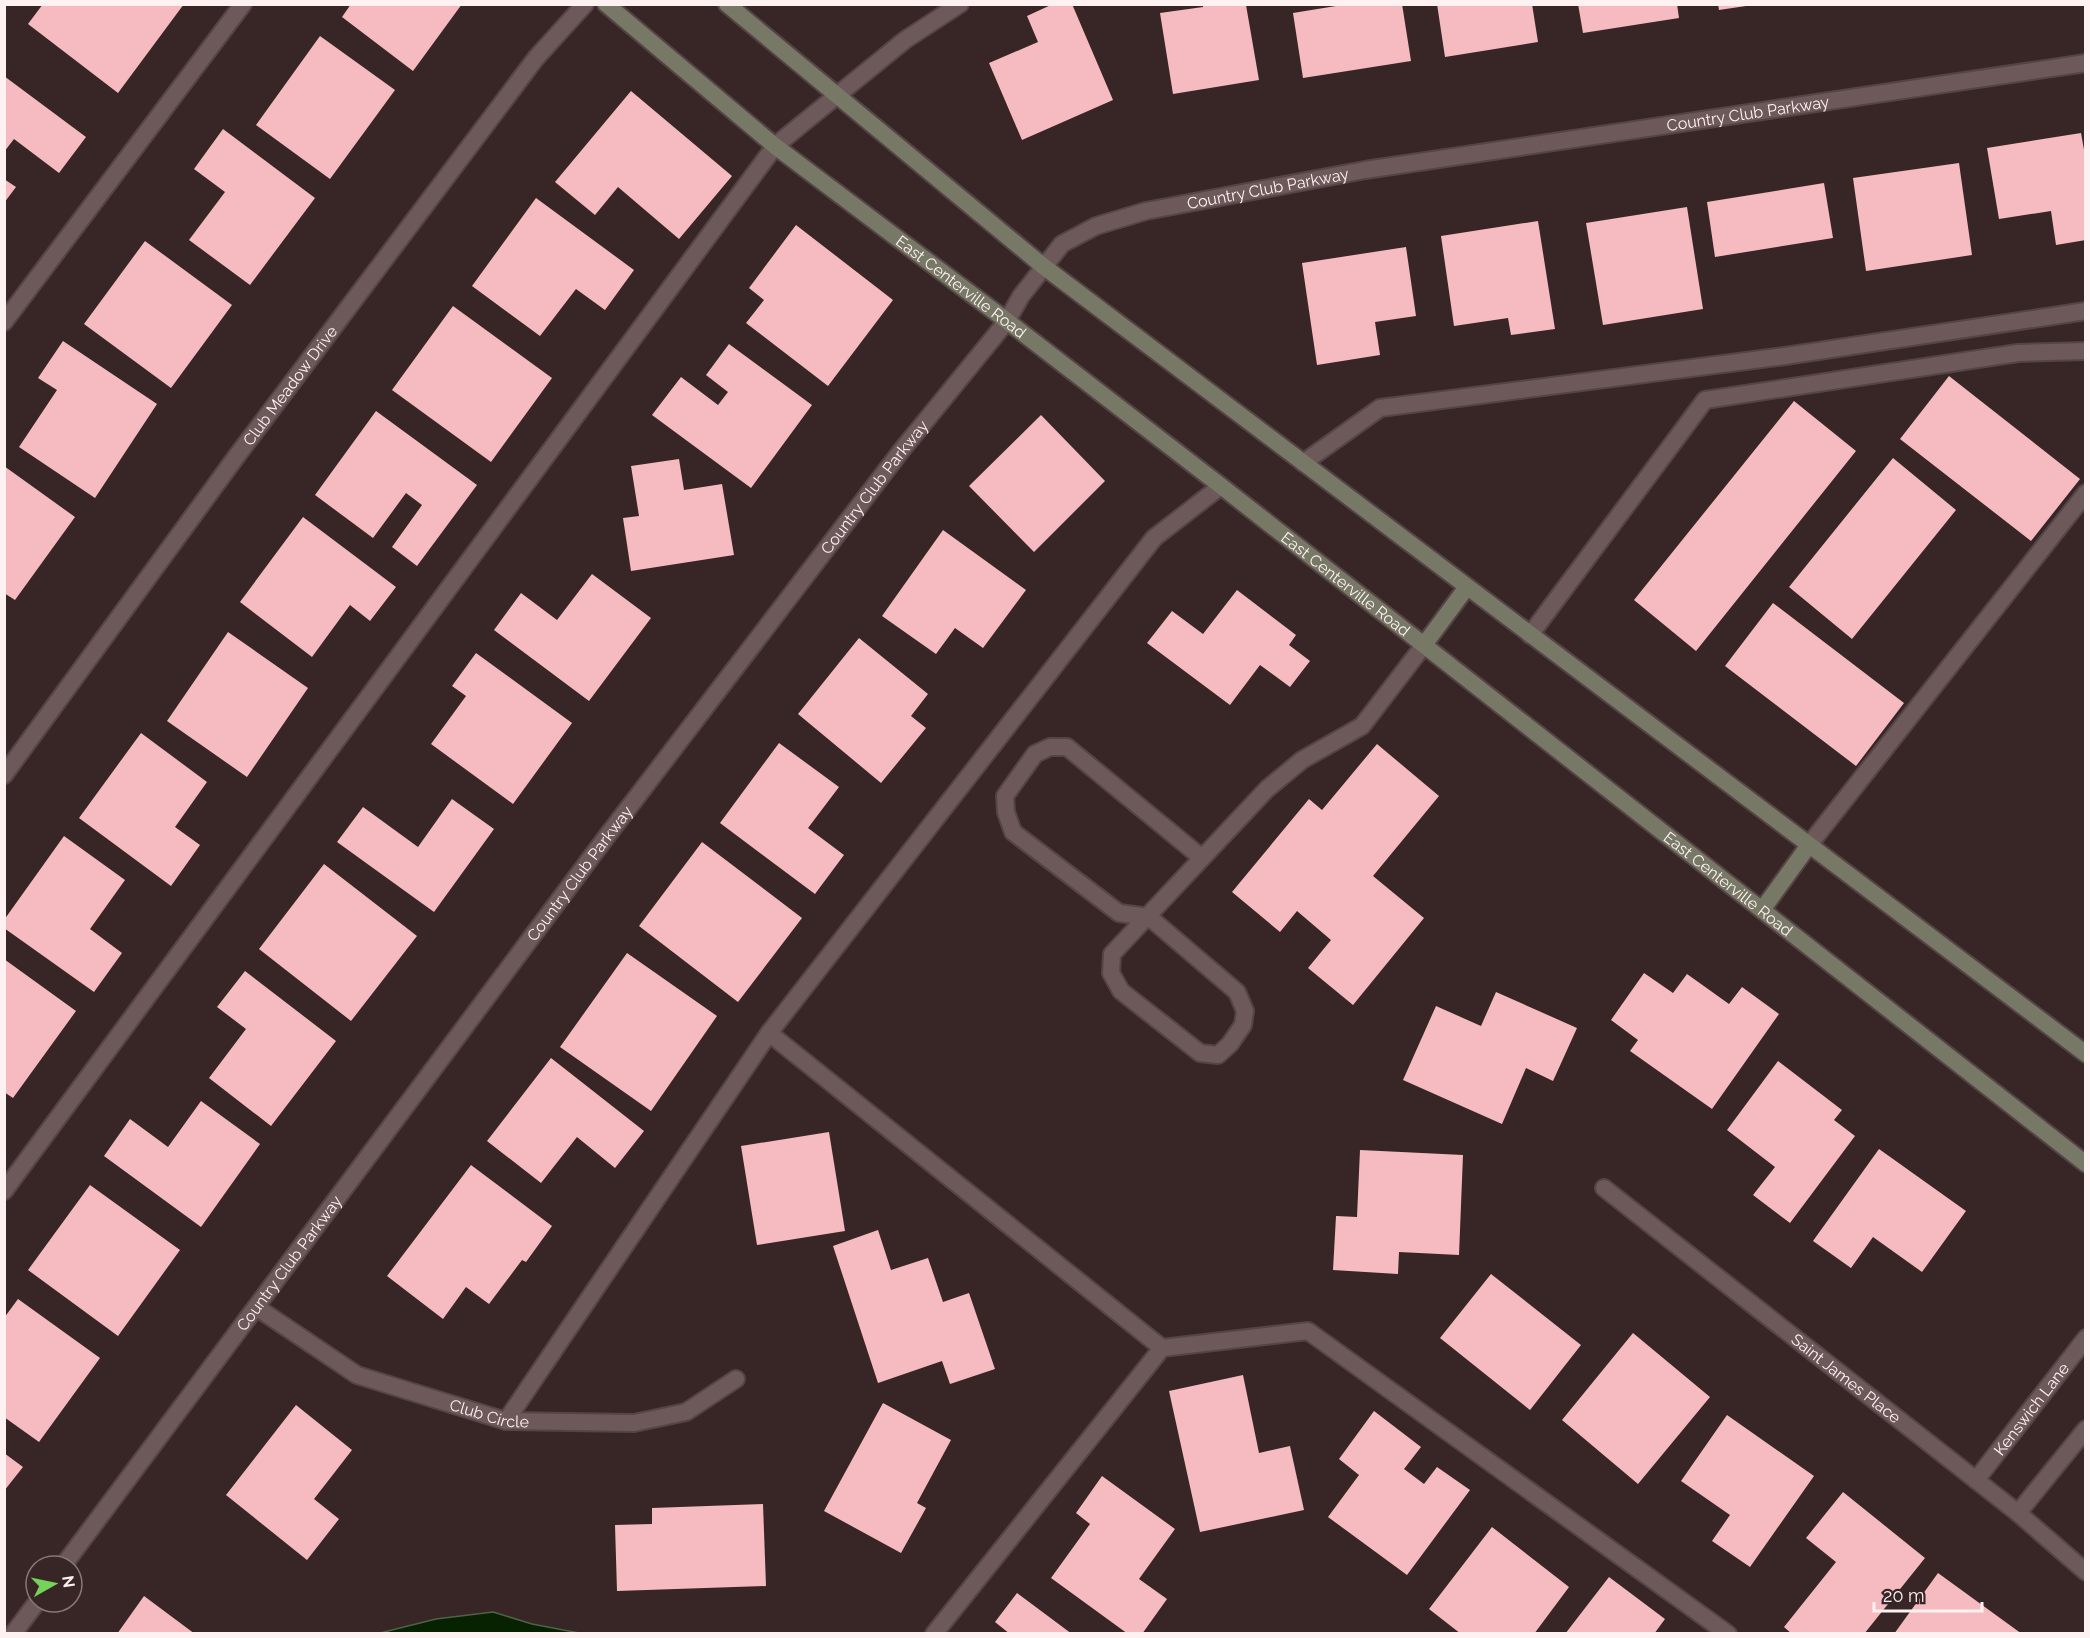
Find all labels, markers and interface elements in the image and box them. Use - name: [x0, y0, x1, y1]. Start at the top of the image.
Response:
- street label: Country Club Parkway: [1665, 92, 1831, 135]
- street label: Country Club Parkway: [1185, 164, 1351, 213]
- street label: East Centerville Road: [892, 231, 1030, 342]
- street label: Club Meadow Drive: [239, 322, 341, 449]
- street label: Country Club Parkway: [816, 416, 932, 558]
- street label: East Centerville Road: [1278, 527, 1414, 640]
- street label: Country Club Parkway: [523, 802, 636, 945]
- street label: East Centerville Road: [1660, 827, 1796, 940]
- street label: Country Club Parkway: [232, 1191, 346, 1334]
- street label: Saint James Place: [1788, 1329, 1905, 1427]
- street label: Kenswich Lane: [1989, 1359, 2073, 1459]
- street label: Club Circle: [447, 1395, 529, 1431]
- north arrow: [24, 1554, 84, 1614]
- text: N: [58, 1574, 79, 1589]
- scale bar: [1874, 1575, 1982, 1613]
- text: 20 m: [1883, 1585, 1925, 1606]

